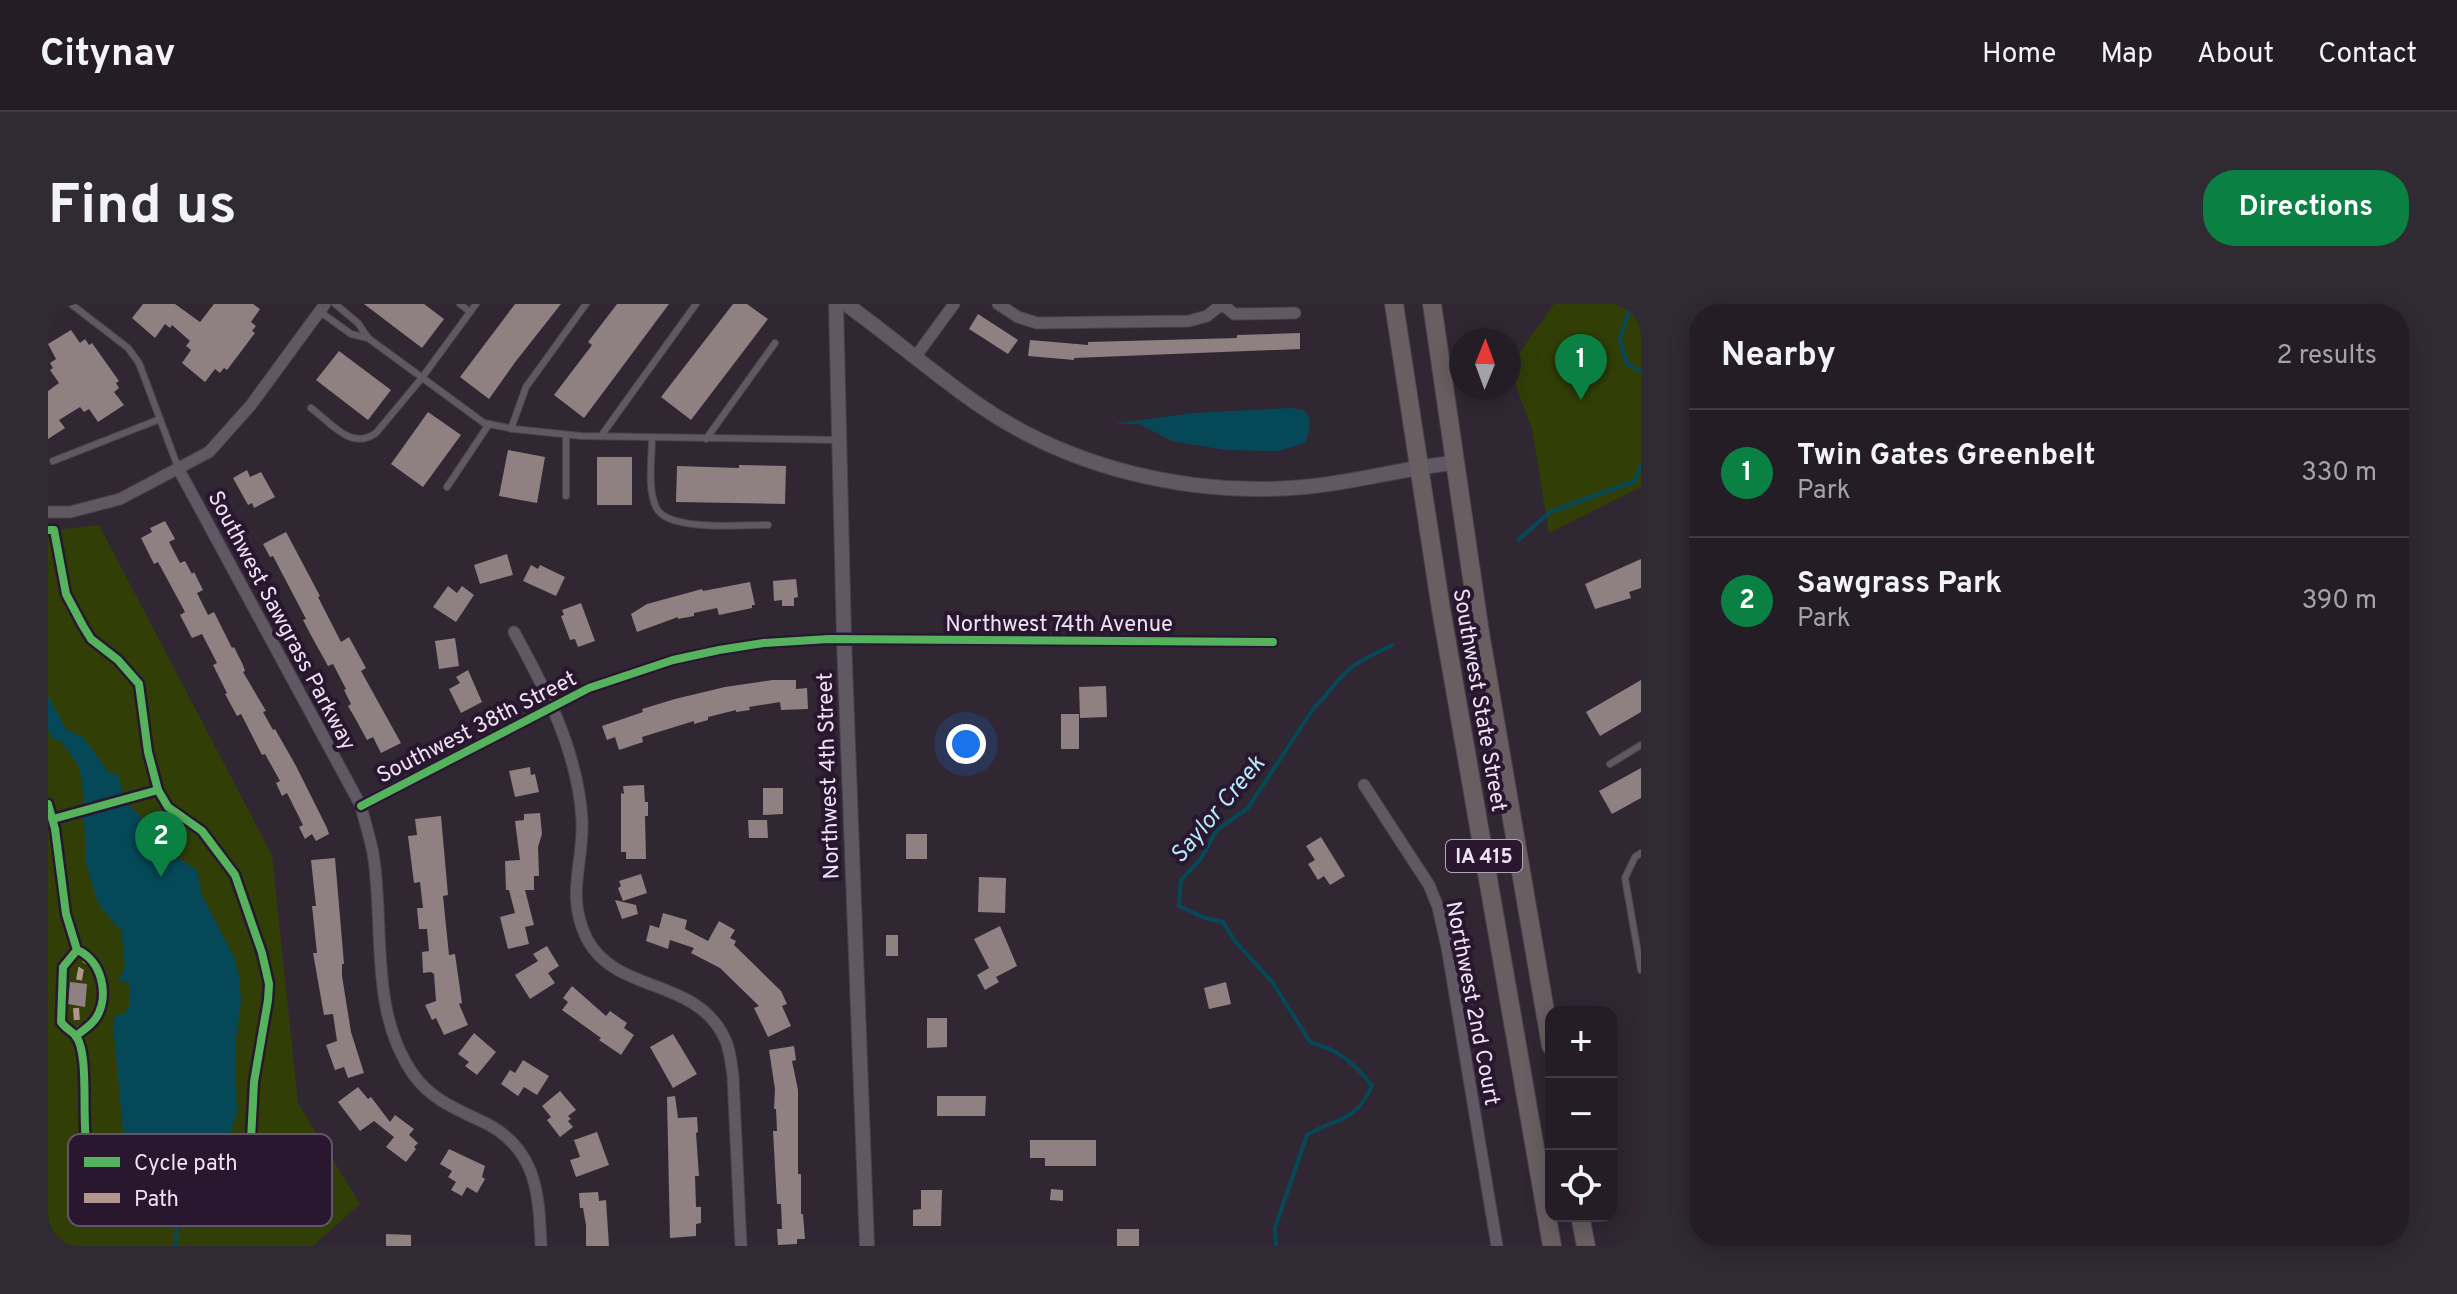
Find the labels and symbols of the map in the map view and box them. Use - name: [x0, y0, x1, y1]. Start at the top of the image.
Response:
- north arrow: [1449, 328, 1521, 400]
- pin: 1: [1555, 334, 1607, 400]
- street label: Southwest Sawgrass Parkway: [201, 487, 361, 756]
- street label: Southwest State Street: [1446, 587, 1511, 814]
- street label: Northwest 74th Avenue: [945, 612, 1173, 639]
- street label: Southwest 38th Street: [373, 666, 581, 790]
- street label: Northwest 4th Street: [812, 672, 847, 880]
- your location: [946, 724, 986, 764]
- water label: Saylor Creek: [1165, 750, 1273, 870]
- pin: 2: [135, 811, 187, 877]
- road number: IA 415: [1446, 840, 1522, 872]
- street label: Northwest 2nd Court: [1438, 899, 1505, 1108]
- legend: [68, 1134, 332, 1226]
- text: Cycle path: [134, 1151, 238, 1178]
- text: Path: [134, 1187, 179, 1214]

